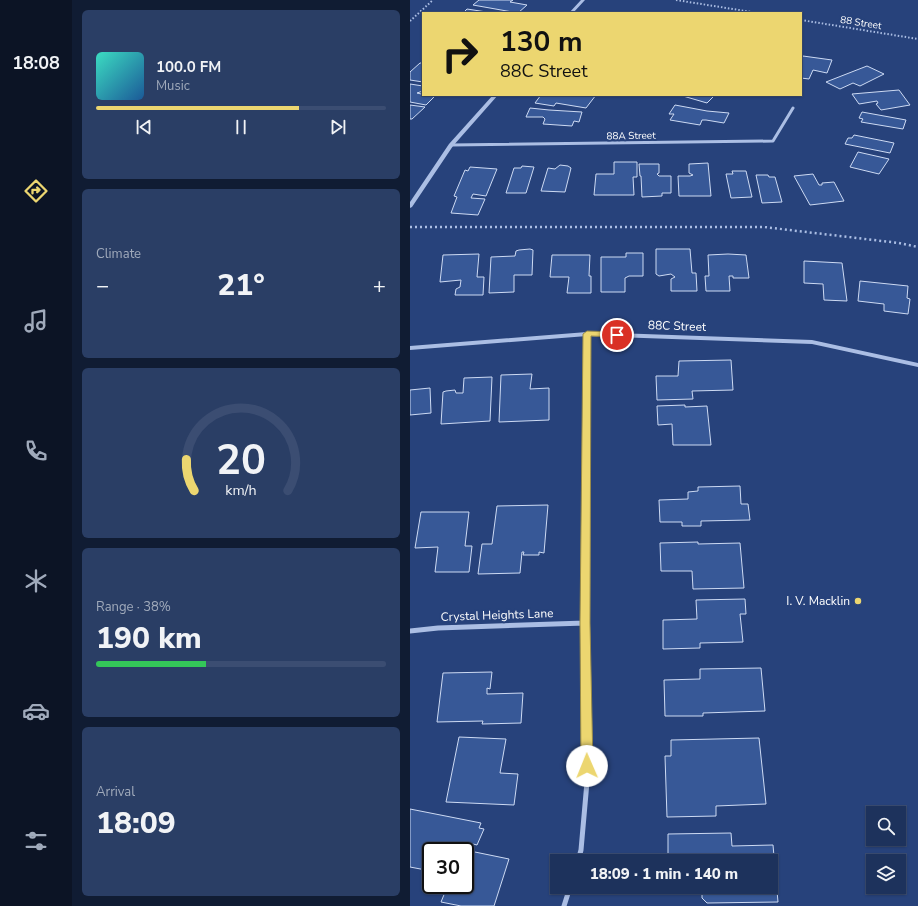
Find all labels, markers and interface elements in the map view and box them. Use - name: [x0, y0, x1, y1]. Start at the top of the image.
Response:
- street label: 88 Street: [839, 13, 883, 33]
- text: 130 m: [500, 23, 583, 61]
- icon: right: [434, 28, 486, 80]
- text: 18:08: [12, 51, 60, 75]
- text: 100.0 FM: [156, 57, 221, 77]
- text: 88C Street: [500, 59, 587, 83]
- text: Music: [156, 77, 190, 95]
- icon: previous: [133, 116, 155, 138]
- icon: pause: [230, 116, 252, 138]
- icon: next: [327, 116, 349, 138]
- street label: 88A Street: [606, 129, 656, 143]
- icon: directions: [22, 177, 50, 205]
- text: Climate: [96, 245, 141, 263]
- text: 21°: [217, 265, 265, 306]
- text: −: [96, 271, 109, 301]
- text: +: [373, 271, 386, 301]
- icon: music: [22, 307, 50, 335]
- street label: 88C Street: [648, 317, 707, 335]
- pin: [600, 318, 634, 352]
- icon: arrive: [606, 324, 628, 346]
- text: 20: [216, 432, 266, 489]
- icon: phone: [22, 437, 50, 465]
- text: km/h: [225, 481, 257, 500]
- icon: climate: [22, 567, 50, 595]
- place label: I. V. Macklin: [786, 593, 850, 609]
- marker: I. V. Macklin: [853, 596, 863, 606]
- text: Range · 38%: [96, 598, 171, 616]
- street label: Crystal Heights Lane: [440, 605, 554, 625]
- text: 190 km: [96, 618, 202, 659]
- icon: car: [22, 697, 50, 725]
- position arrow: [566, 745, 608, 787]
- text: Arrival: [96, 783, 135, 801]
- text: 18:09: [96, 803, 176, 844]
- map controls: [866, 806, 906, 894]
- button: search: [866, 806, 906, 846]
- icon: filters: [22, 827, 50, 855]
- speed limit sign: 30: [422, 842, 474, 894]
- button: layers: [866, 854, 906, 894]
- text: 18:09 · 1 min · 140 m: [590, 864, 738, 884]

